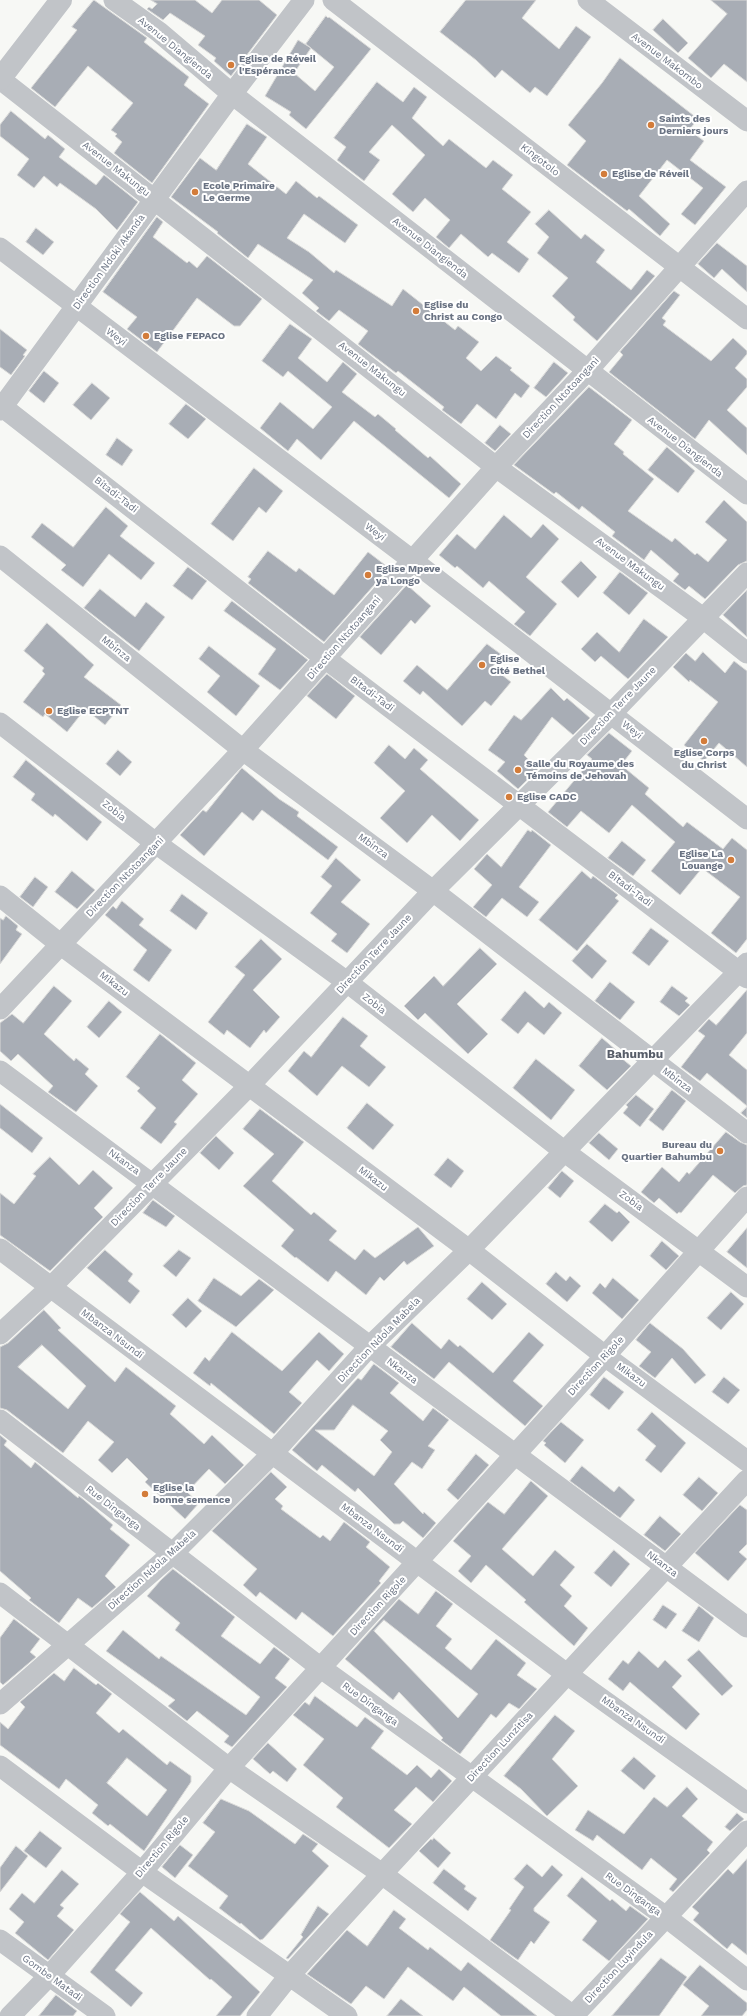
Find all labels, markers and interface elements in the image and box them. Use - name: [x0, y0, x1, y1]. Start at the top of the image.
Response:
- street label: Avenue Diangienda: [135, 14, 215, 82]
- street label: Avenue Makombo: [629, 30, 705, 92]
- place label: Eglise de Réveil l'Espérance: [239, 53, 316, 76]
- marker: Eglise de Réveil l'Espérance: [226, 60, 236, 70]
- place label: Saints des Derniers jours: [659, 113, 728, 136]
- marker: Saints des Derniers jours: [646, 120, 656, 130]
- street label: Avenue Makungu: [80, 139, 152, 199]
- street label: Kingotolo: [518, 141, 562, 179]
- place label: Eglise de Réveil: [612, 168, 689, 180]
- marker: Eglise de Réveil: [599, 169, 609, 179]
- place label: Ecole Primaire Le Germe: [203, 180, 275, 204]
- marker: Ecole Primaire Le Germe: [190, 187, 200, 197]
- street label: Direction Ndoki Akanda: [70, 212, 148, 312]
- street label: Avenue Diangienda: [390, 215, 470, 281]
- place label: Eglise du Christ au Congo: [424, 299, 502, 322]
- marker: Eglise du Christ au Congo: [411, 306, 421, 316]
- street label: Weyi: [103, 325, 129, 349]
- place label: Eglise FEPACO: [154, 330, 225, 342]
- marker: Eglise FEPACO: [141, 331, 151, 341]
- street label: Avenue Makungu: [336, 339, 408, 399]
- street label: Direction Ntotoangani: [520, 355, 602, 441]
- street label: Avenue Diangienda: [645, 414, 725, 480]
- street label: Bitadi-Tadi: [92, 474, 140, 516]
- street label: Weyi: [362, 520, 388, 544]
- street label: Avenue Makungu: [593, 535, 667, 593]
- place label: Eglise Mpeve ya Longo: [376, 563, 440, 586]
- marker: Eglise Mpeve ya Longo: [363, 570, 373, 580]
- street label: Direction Ntotoangani: [304, 594, 384, 682]
- street label: Mbinza: [99, 633, 133, 665]
- place label: Eglise Cité Bethel: [490, 653, 545, 676]
- marker: Eglise Cité Bethel: [477, 660, 487, 670]
- street label: Direction Terre Jaune: [577, 664, 659, 748]
- street label: Bitadi-Tadi: [348, 674, 396, 714]
- place label: Eglise ECPTNT: [57, 705, 129, 717]
- marker: Eglise ECPTNT: [44, 706, 54, 716]
- street label: Weyi: [619, 718, 645, 742]
- marker: Eglise Corps du Christ: [699, 736, 709, 746]
- place label: Eglise Corps du Christ: [674, 747, 734, 770]
- place label: Salle du Royaume des Témoins de Jehovah: [526, 758, 634, 782]
- marker: Salle du Royaume des Témoins de Jehovah: [513, 765, 523, 775]
- place label: Eglise CADC: [517, 791, 577, 803]
- marker: Eglise CADC: [504, 792, 514, 802]
- street label: Zobia: [100, 798, 128, 824]
- street label: Mbinza: [355, 831, 391, 861]
- street label: Direction Ntotoangani: [84, 834, 166, 920]
- place label: Eglise La Louange: [679, 848, 723, 872]
- marker: Eglise La Louange: [726, 855, 736, 865]
- street label: Bitadi-Tadi: [606, 869, 654, 909]
- street label: Direction Terre Jaune: [334, 912, 414, 996]
- street label: Mikazu: [97, 969, 131, 999]
- street label: Zobia: [360, 991, 388, 1017]
- district label: Bahumbu: [607, 1047, 663, 1061]
- street label: Mbinza: [660, 1065, 694, 1095]
- place label: Bureau du Quartier Bahumbu: [621, 1139, 712, 1162]
- street label: Direction Terre Jaune: [108, 1145, 190, 1229]
- marker: Bureau du Quartier Bahumbu: [715, 1146, 725, 1156]
- street label: Nkanza: [106, 1147, 142, 1177]
- street label: Mikazu: [356, 1164, 390, 1194]
- street label: Zobia: [617, 1188, 645, 1214]
- street label: Direction Ndola Mabela: [335, 1295, 423, 1385]
- street label: Mbanza Nsundi: [79, 1307, 145, 1361]
- street label: Direction Rigole: [565, 1334, 627, 1398]
- street label: Nkanza: [384, 1355, 420, 1387]
- street label: Mikazu: [614, 1360, 648, 1390]
- place label: Eglise la bonne semence: [153, 1482, 230, 1506]
- street label: Rue Dinganga: [83, 1483, 143, 1533]
- marker: Eglise la bonne semence: [140, 1489, 150, 1499]
- street label: Mbanza Nsundi: [339, 1501, 405, 1555]
- street label: Direction Ndola Mabela: [106, 1527, 198, 1613]
- street label: Nkanza: [644, 1548, 680, 1580]
- street label: Direction Rigole: [347, 1574, 409, 1638]
- street label: Rue Dinganga: [340, 1680, 400, 1728]
- street label: Mbanza Nsundi: [599, 1694, 667, 1746]
- street label: Direction Lunzitisa: [464, 1709, 536, 1785]
- street label: Direction Rigole: [133, 1814, 191, 1880]
- street label: Rue Dinganga: [603, 1870, 663, 1918]
- street label: Direction Luyindula: [582, 1928, 656, 2006]
- street label: Gombe Matadi: [20, 1952, 84, 2004]

